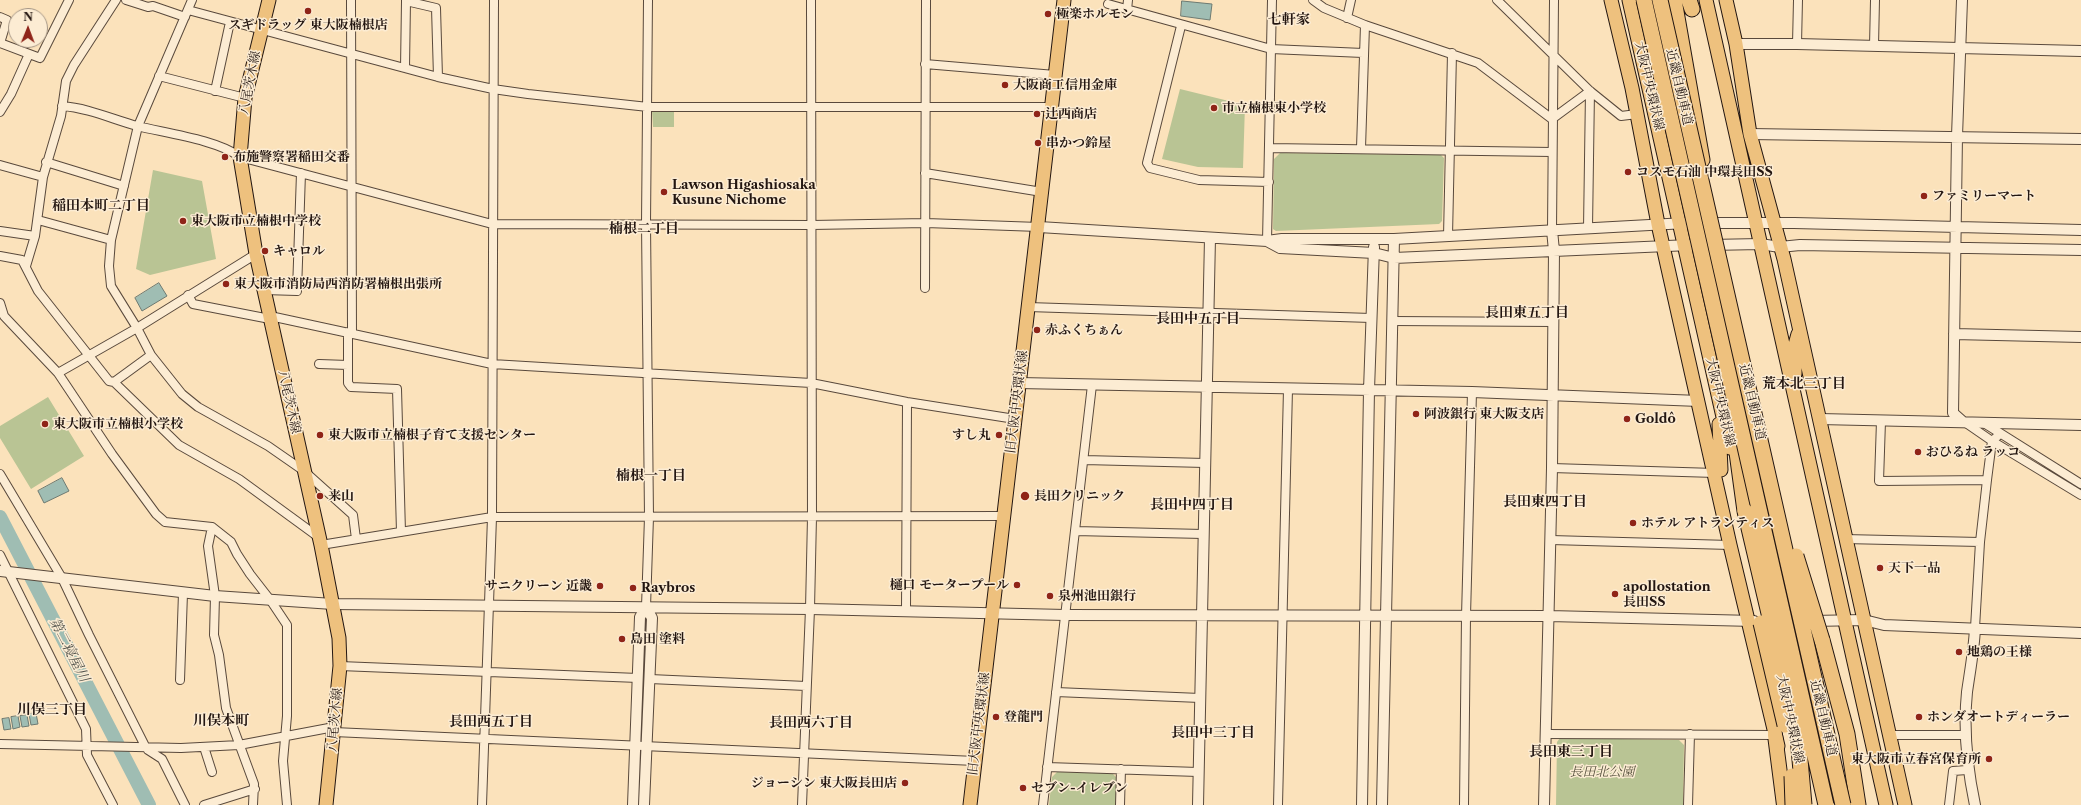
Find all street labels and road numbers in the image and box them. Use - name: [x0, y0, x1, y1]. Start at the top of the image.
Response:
- street label: 大阪中央環状線: [1631, 40, 1667, 132]
- street label: 近畿自動車道: [1663, 47, 1695, 127]
- street label: 八尾茨木線: [236, 50, 264, 116]
- street label: 旧大阪中央環状線: [1003, 349, 1031, 455]
- street label: 大阪中央環状線: [1702, 356, 1738, 448]
- street label: 近畿自動車道: [1736, 362, 1768, 442]
- street label: 八尾茨木線: [275, 369, 303, 435]
- street label: 旧大阪中央環状線: [965, 671, 993, 777]
- street label: 大阪中央環状線: [1773, 673, 1807, 765]
- street label: 近畿自動車道: [1807, 678, 1839, 758]
- street label: 八尾茨木線: [324, 687, 346, 753]

